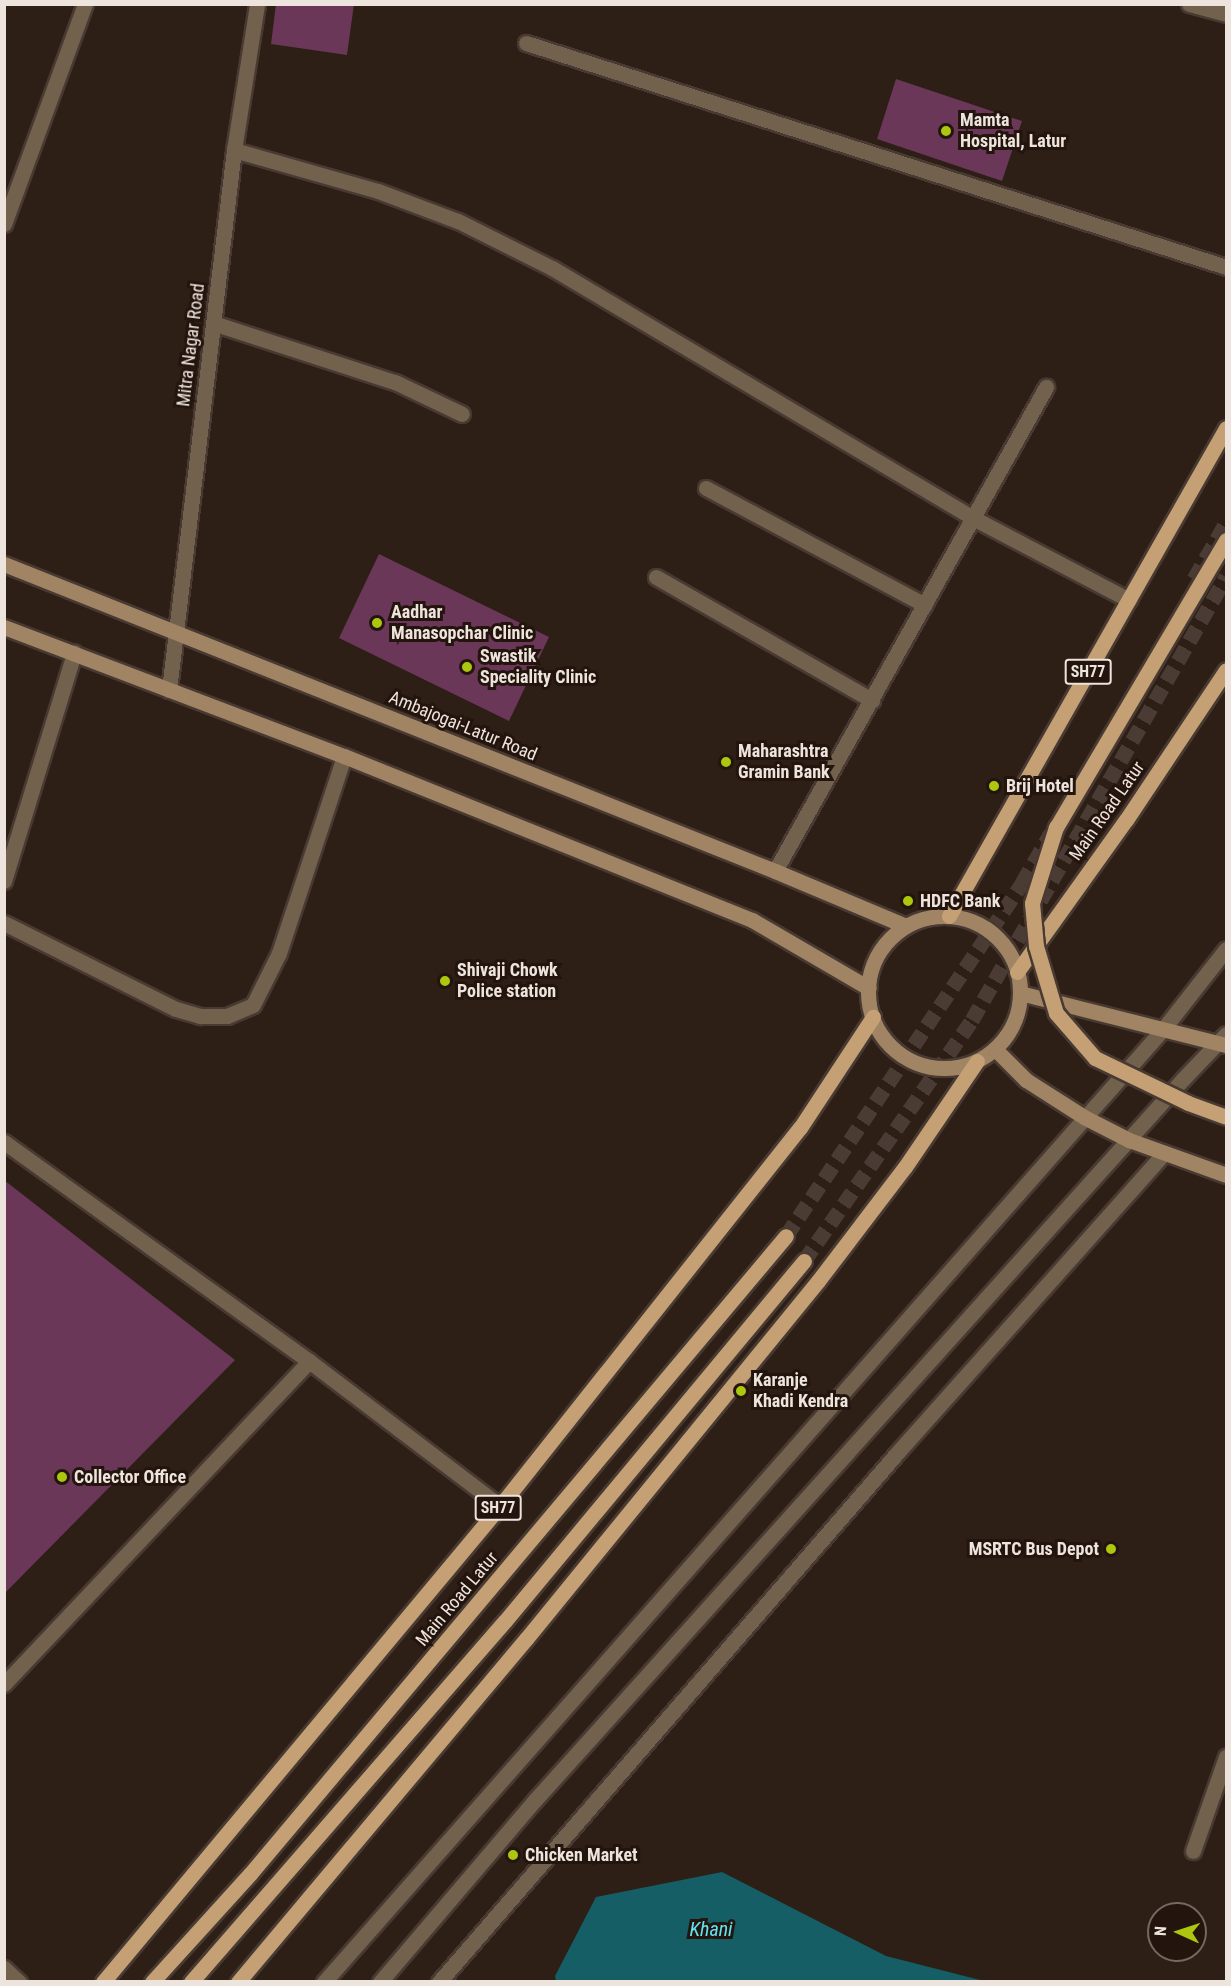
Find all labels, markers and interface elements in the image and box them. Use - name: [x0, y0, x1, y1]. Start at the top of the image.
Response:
- place label: Mamta Hospital, Latur: [960, 110, 1066, 152]
- marker: Mamta Hospital, Latur: [937, 122, 955, 140]
- street label: Mitra Nagar Road: [173, 282, 209, 408]
- place label: Aadhar Manasopchar Clinic: [391, 602, 533, 644]
- marker: Aadhar Manasopchar Clinic: [368, 614, 386, 632]
- place label: Swastik Speciality Clinic: [480, 646, 596, 688]
- marker: Swastik Speciality Clinic: [458, 658, 476, 676]
- road number: SH77: [1064, 659, 1112, 685]
- street label: Ambajogai-Latur Road: [386, 686, 540, 766]
- place label: Maharashtra Gramin Bank: [738, 741, 830, 783]
- marker: Maharashtra Gramin Bank: [719, 755, 733, 769]
- street label: Main Road Latur: [1065, 757, 1149, 865]
- place label: Brij Hotel: [1006, 775, 1074, 797]
- marker: Brij Hotel: [987, 779, 1001, 793]
- place label: HDFC Bank: [920, 890, 1000, 912]
- marker: HDFC Bank: [901, 894, 915, 908]
- place label: Shivaji Chowk Police station: [457, 960, 558, 1002]
- marker: Shivaji Chowk Police station: [438, 974, 452, 988]
- place label: Karanje Khadi Kendra: [753, 1370, 848, 1412]
- marker: Karanje Khadi Kendra: [734, 1384, 748, 1398]
- place label: Collector Office: [74, 1466, 186, 1488]
- marker: Collector Office: [55, 1470, 69, 1484]
- road number: SH77: [474, 1495, 522, 1521]
- place label: MSRTC Bus Depot: [969, 1538, 1099, 1560]
- marker: MSRTC Bus Depot: [1104, 1542, 1118, 1556]
- street label: Main Road Latur: [411, 1548, 503, 1650]
- place label: Chicken Market: [525, 1844, 638, 1866]
- marker: Chicken Market: [506, 1848, 520, 1862]
- north arrow: [1147, 1902, 1207, 1962]
- water label: Khani: [689, 1917, 733, 1941]
- text: N: [1151, 1926, 1170, 1937]

